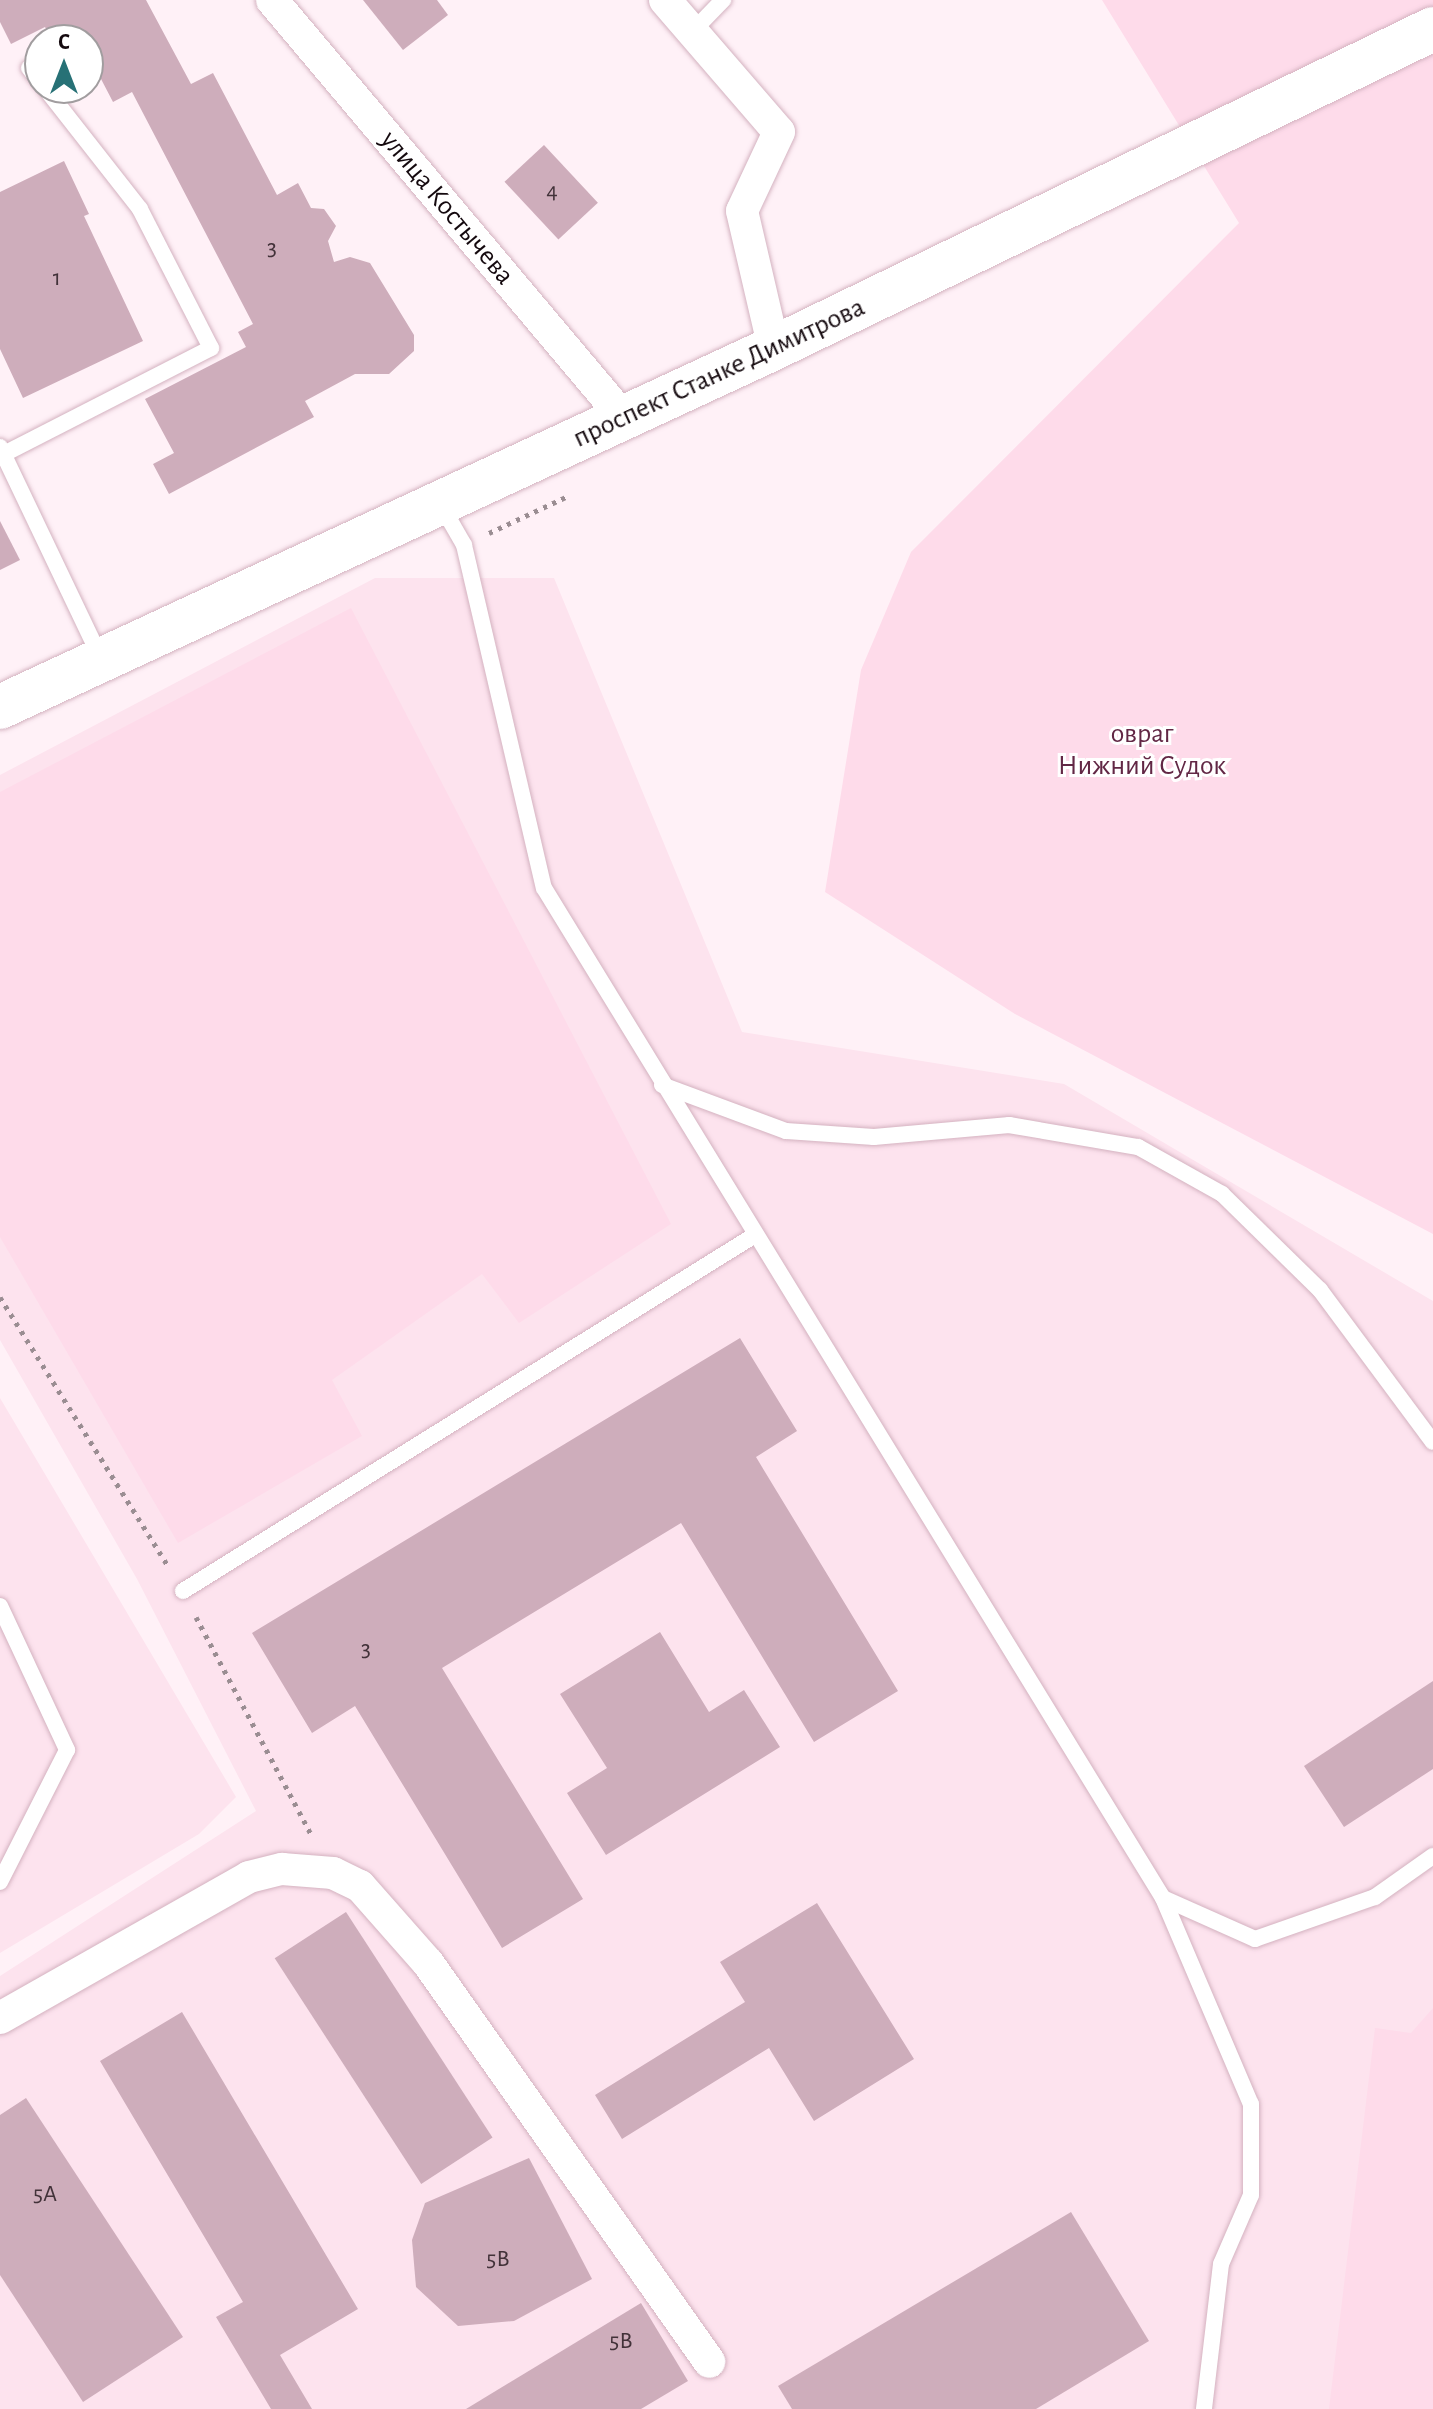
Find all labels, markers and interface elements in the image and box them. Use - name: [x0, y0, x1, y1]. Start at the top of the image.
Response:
- north arrow: [24, 24, 104, 104]
- text: С: [58, 31, 70, 53]
- street label: улица Костычева: [373, 124, 521, 292]
- house number: 4: [546, 178, 558, 206]
- house number: 3: [267, 235, 277, 263]
- house number: 1: [53, 265, 61, 293]
- street label: проспект Станке Димитрова: [568, 291, 870, 455]
- park label: овраг Нижний Судок: [1058, 717, 1226, 783]
- house number: 3: [361, 1636, 371, 1664]
- house number: 5А: [33, 2181, 57, 2209]
- house number: 5В: [486, 2246, 510, 2274]
- house number: 5В: [609, 2328, 633, 2356]

